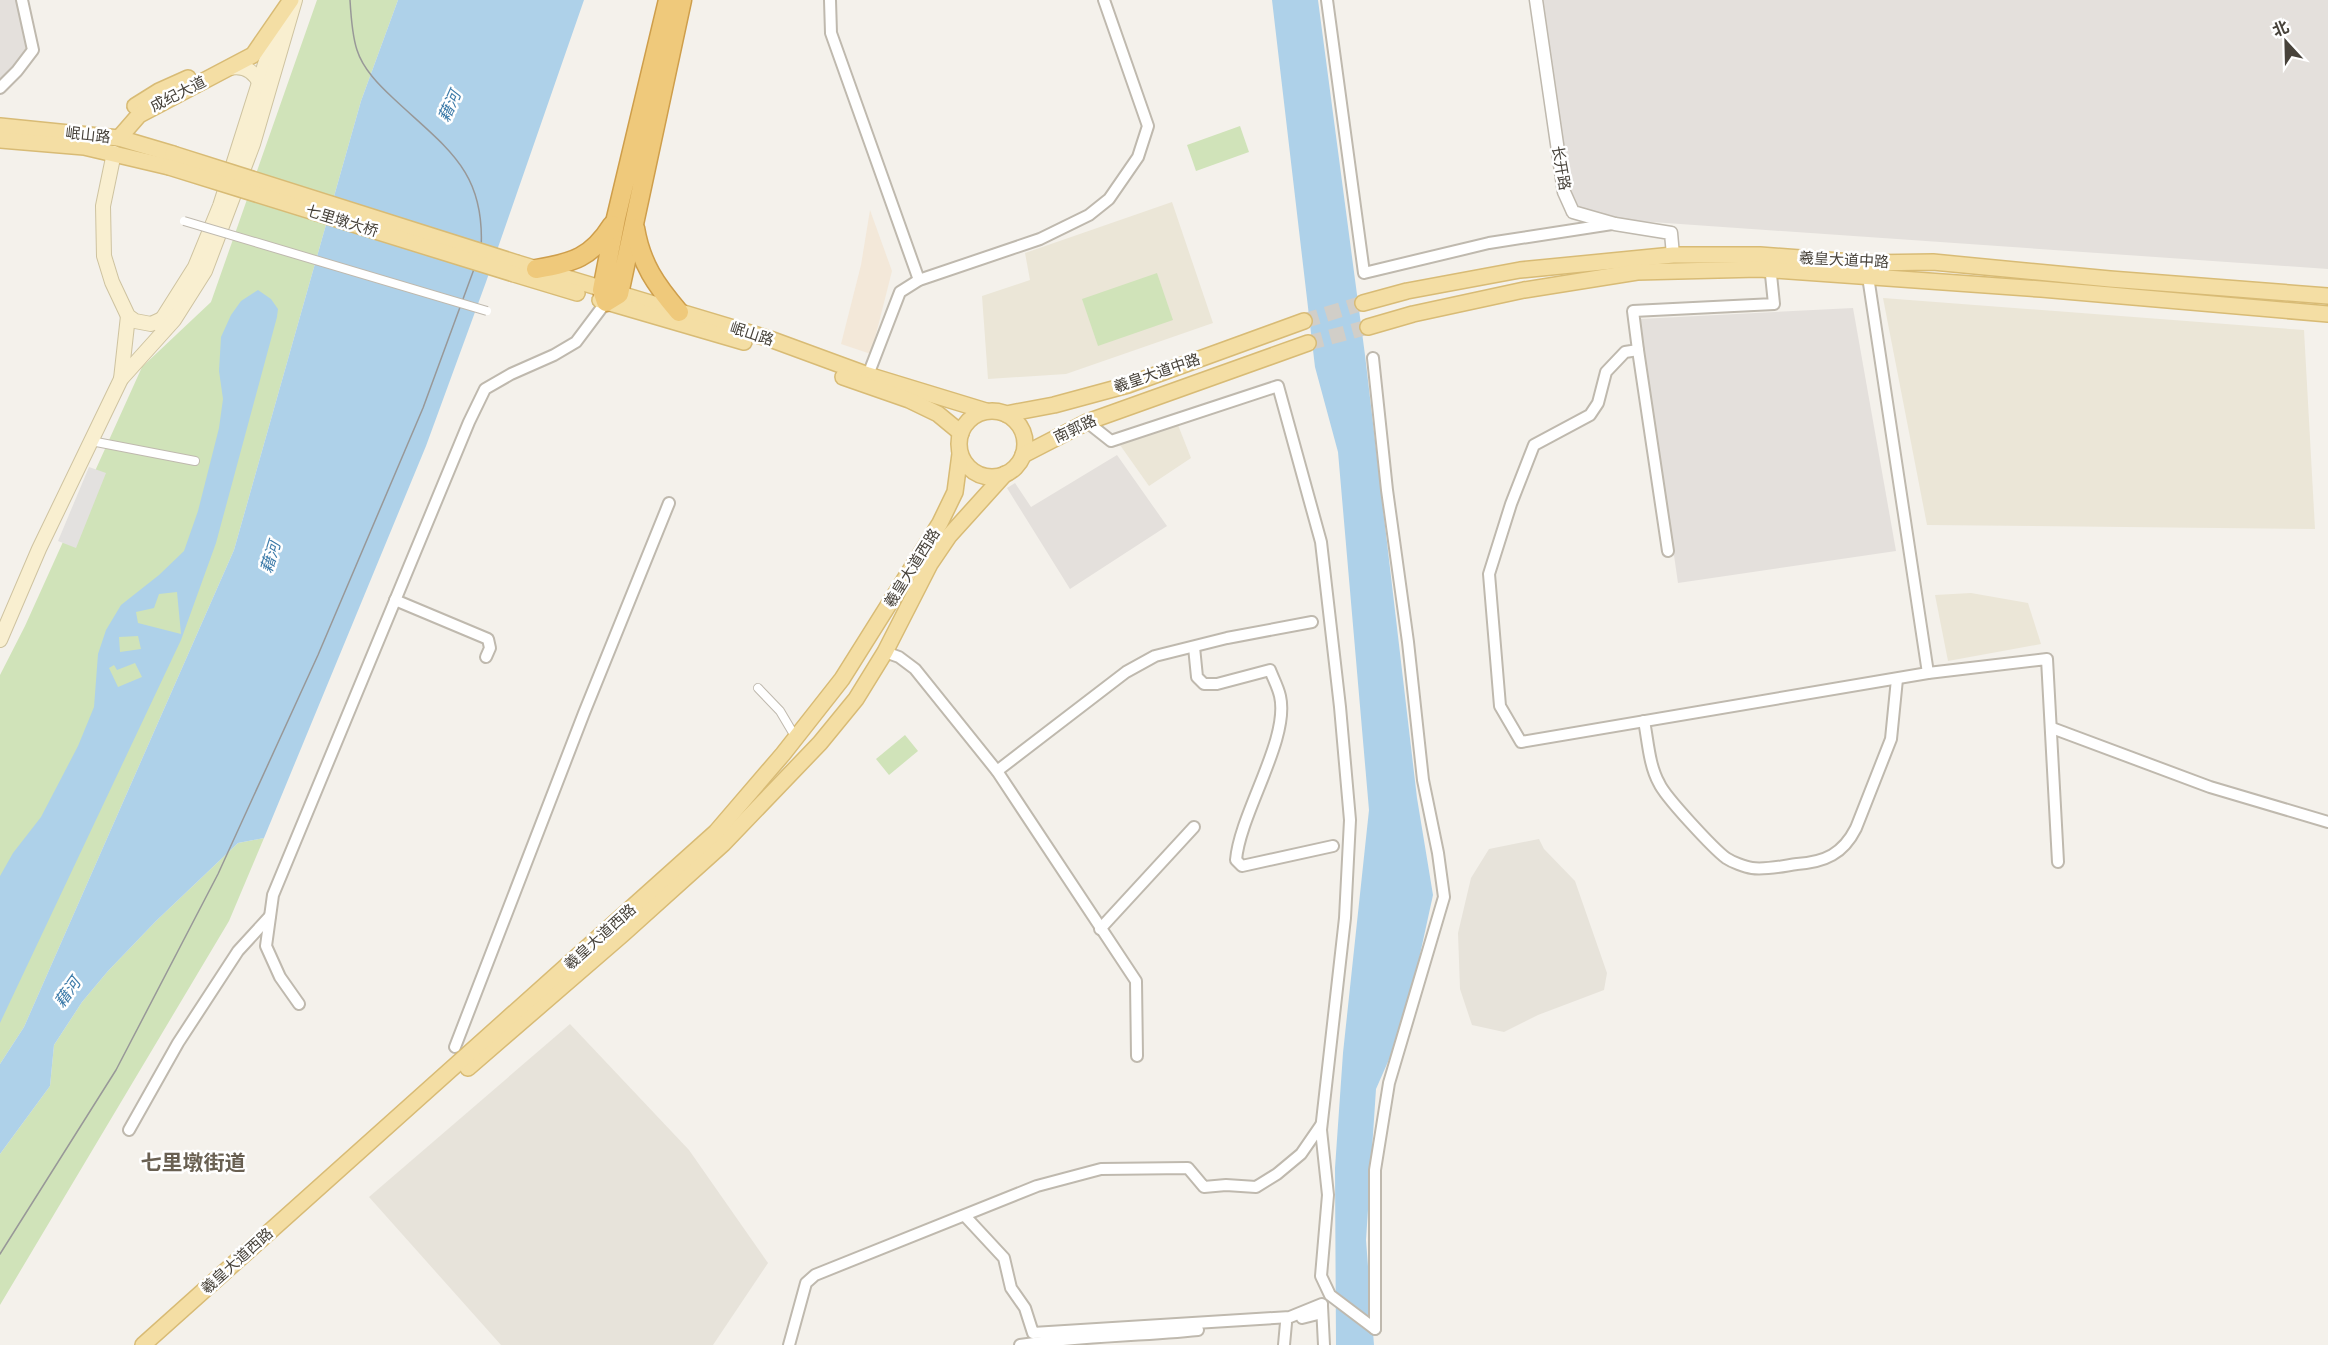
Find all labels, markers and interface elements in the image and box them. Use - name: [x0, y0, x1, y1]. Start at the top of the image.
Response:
- north arrow: [2256, 12, 2316, 72]
- text: 北: [2270, 17, 2292, 40]
- street label: 成纪大道: [147, 72, 209, 116]
- water label: 藉河: [434, 85, 466, 125]
- street label: 岷山路: [65, 124, 111, 146]
- street label: 长开路: [1548, 144, 1574, 192]
- street label: 七里墩大桥: [303, 201, 381, 241]
- street label: 羲皇大道中路: [1799, 249, 1889, 271]
- street label: 岷山路: [728, 318, 776, 350]
- street label: 羲皇大道中路: [1112, 350, 1202, 396]
- street label: 南郭路: [1051, 411, 1099, 447]
- street label: 羲皇大道西路: [881, 525, 943, 611]
- water label: 藉河: [257, 536, 285, 575]
- street label: 羲皇大道西路: [561, 900, 639, 974]
- water label: 藉河: [50, 971, 86, 1011]
- district label: 七里墩街道: [141, 1150, 246, 1175]
- street label: 羲皇大道西路: [198, 1224, 276, 1298]

